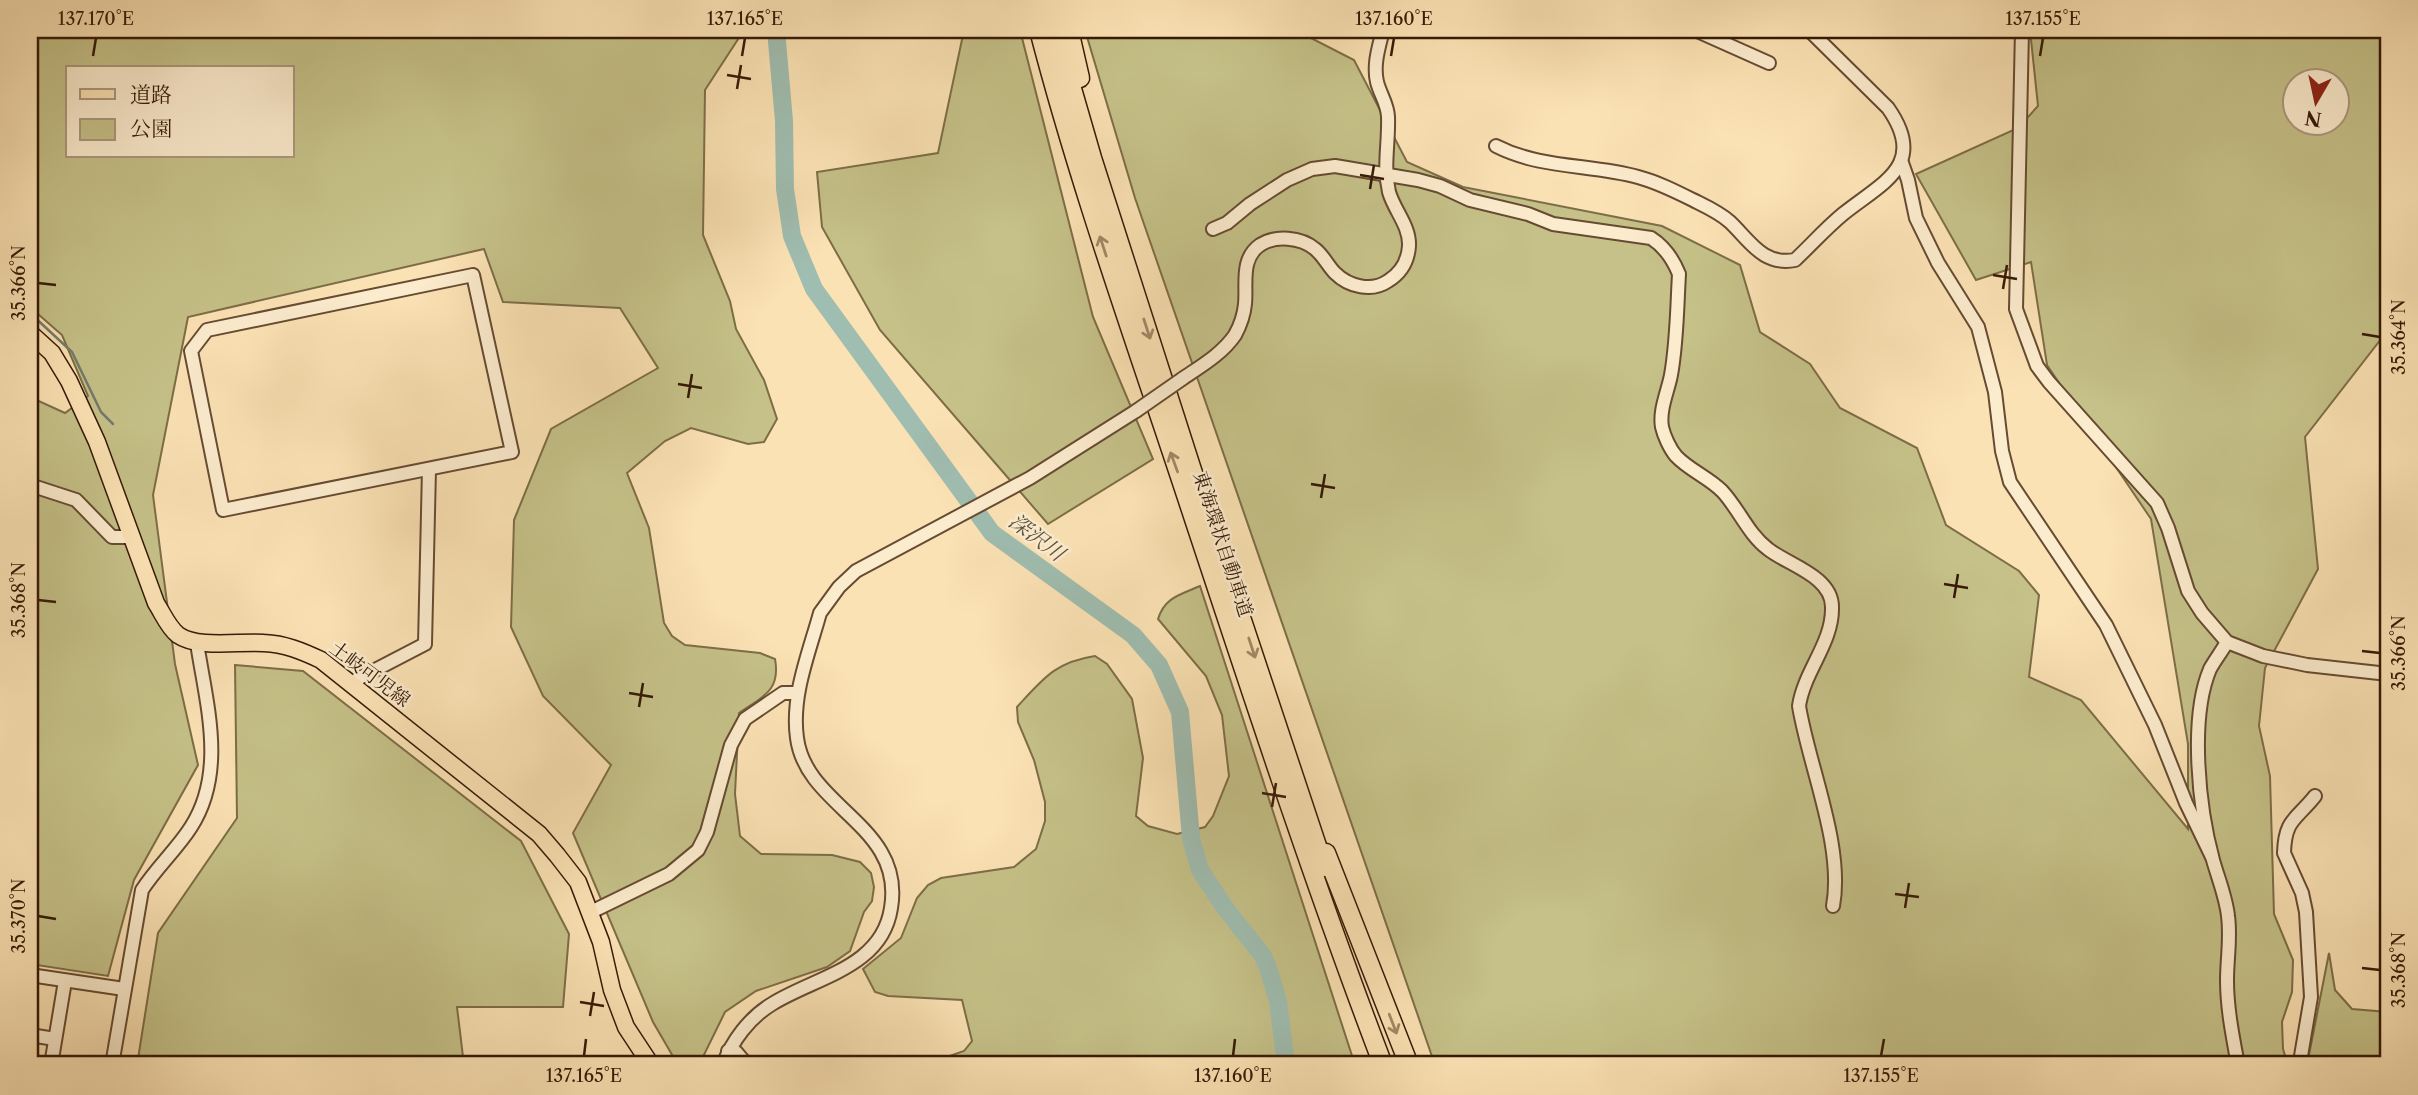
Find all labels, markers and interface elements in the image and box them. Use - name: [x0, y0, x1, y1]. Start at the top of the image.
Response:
- text: 137.170°E: [58, 8, 134, 30]
- text: 137.165°E: [707, 8, 783, 30]
- text: 137.160°E: [1355, 8, 1433, 30]
- text: 137.155°E: [2005, 8, 2081, 30]
- legend: [66, 66, 294, 158]
- north arrow: [2282, 66, 2352, 136]
- text: 道路: [130, 82, 172, 107]
- text: N: [2303, 106, 2323, 131]
- text: 公園: [130, 116, 172, 141]
- one-way arrow: [1095, 236, 1108, 258]
- text: 35.366°N: [8, 245, 30, 321]
- text: 35.364°N: [2388, 299, 2410, 375]
- one-way arrow: [1142, 318, 1155, 340]
- one-way arrow: [1167, 452, 1180, 474]
- street label: 東海環状自動車道: [1189, 468, 1257, 620]
- water label: 深沢川: [1004, 508, 1071, 567]
- text: 35.368°N: [8, 562, 30, 638]
- text: 35.366°N: [2388, 615, 2410, 691]
- street label: 土岐可児線: [325, 636, 415, 712]
- one-way arrow: [1247, 637, 1259, 659]
- text: 35.370°N: [8, 878, 30, 954]
- text: 35.368°N: [2388, 932, 2410, 1008]
- one-way arrow: [1388, 1012, 1400, 1034]
- text: 137.165°E: [546, 1065, 622, 1087]
- text: 137.160°E: [1194, 1065, 1272, 1087]
- text: 137.155°E: [1843, 1065, 1919, 1087]

